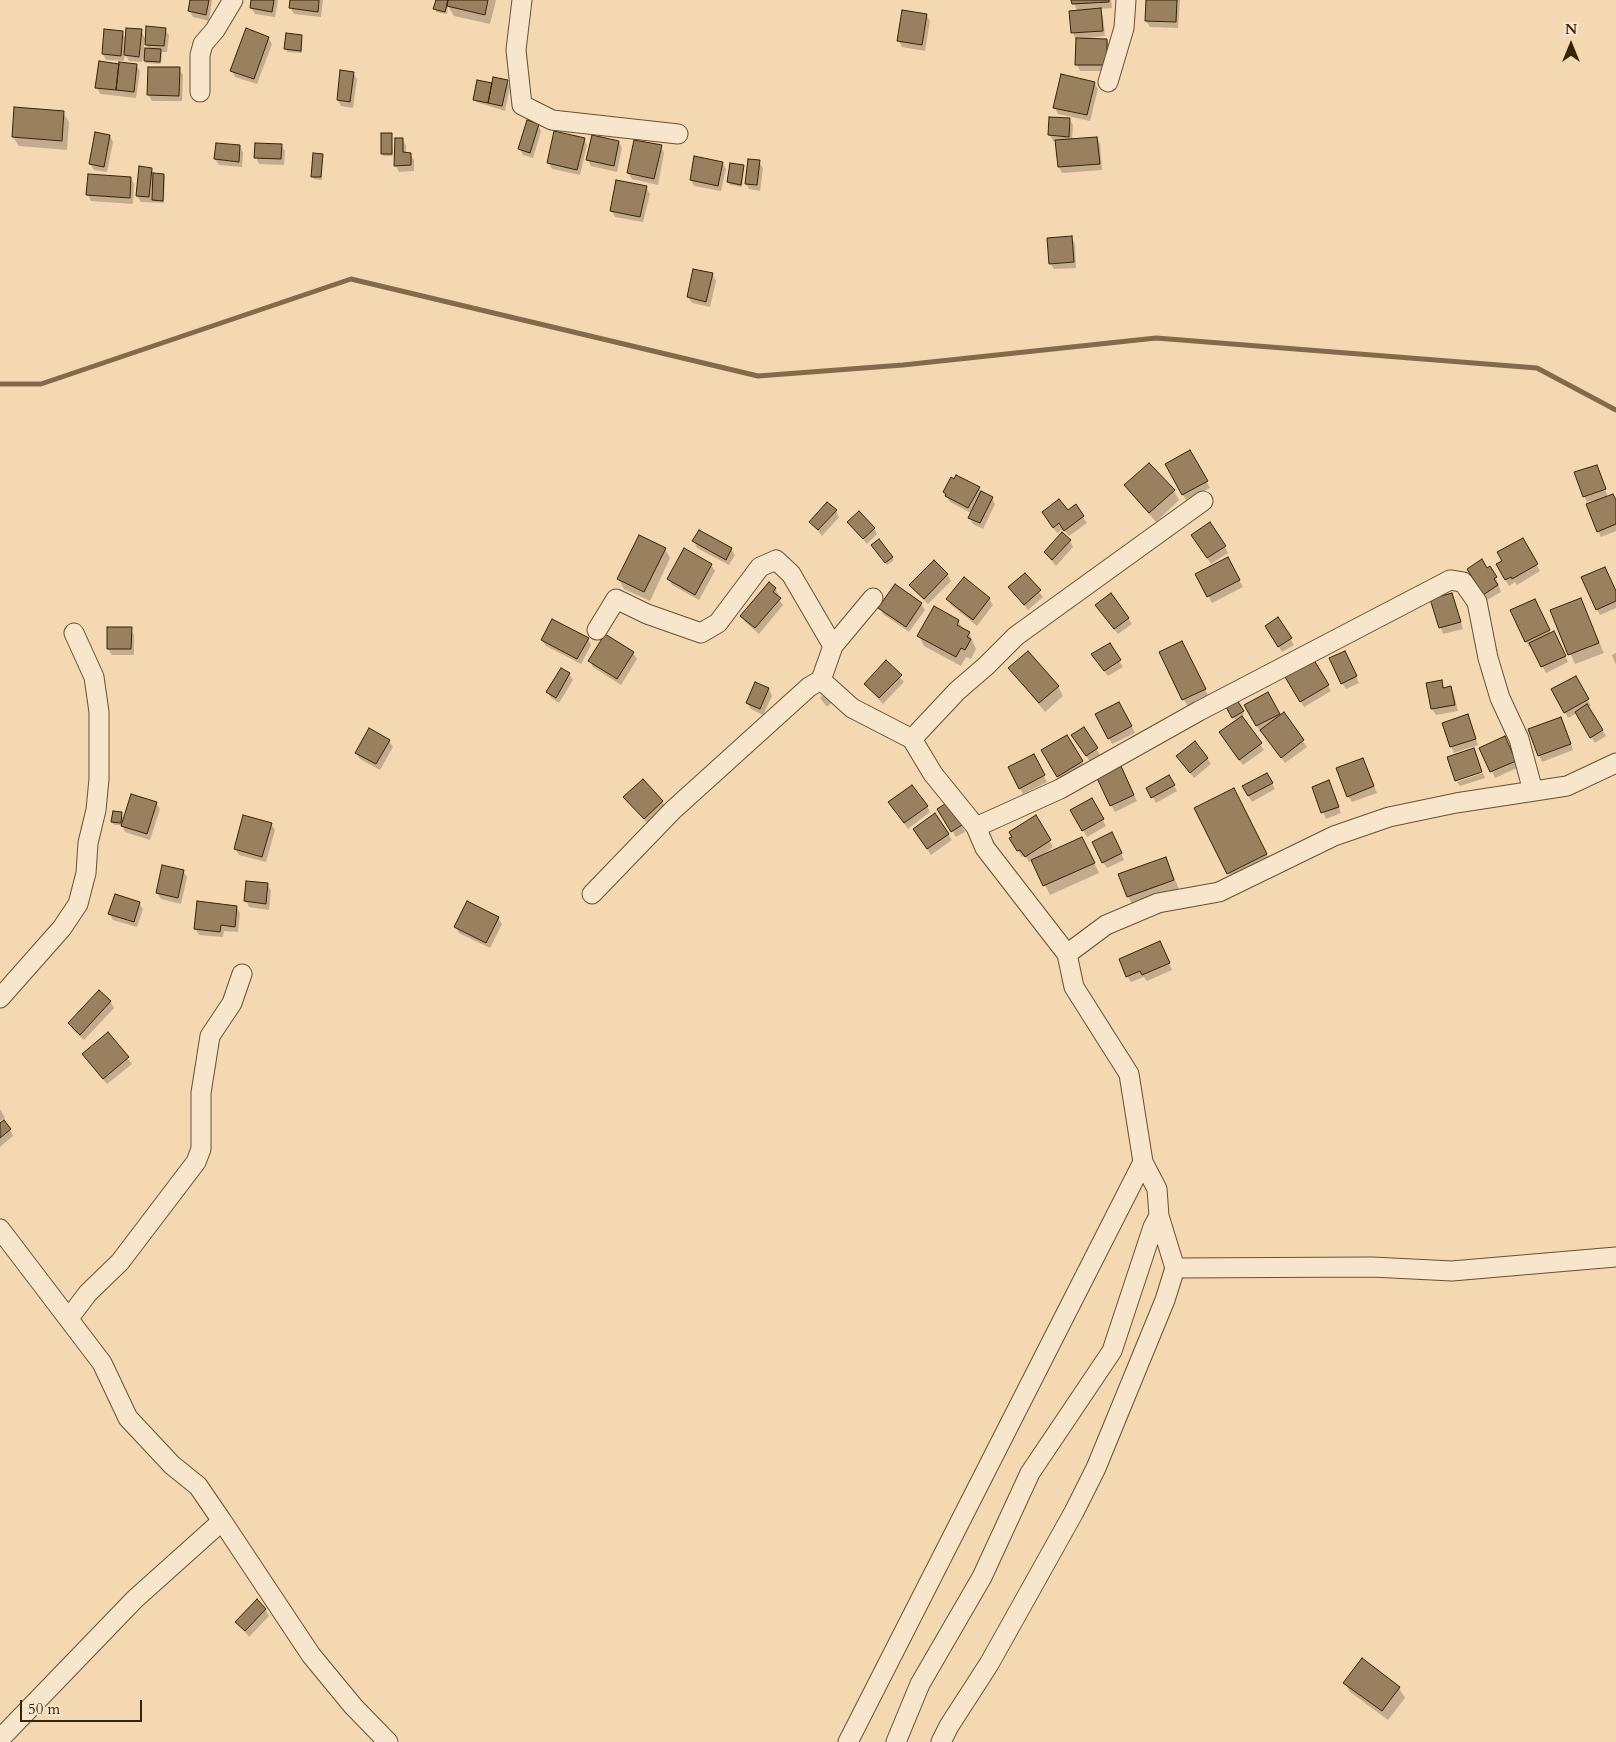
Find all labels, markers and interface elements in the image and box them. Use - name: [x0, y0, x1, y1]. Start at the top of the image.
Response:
- north arrow: [1546, 20, 1596, 70]
- text: N: [1565, 20, 1577, 39]
- scale bar: [22, 1690, 145, 1722]
- text: 50 m: [28, 1699, 60, 1719]

